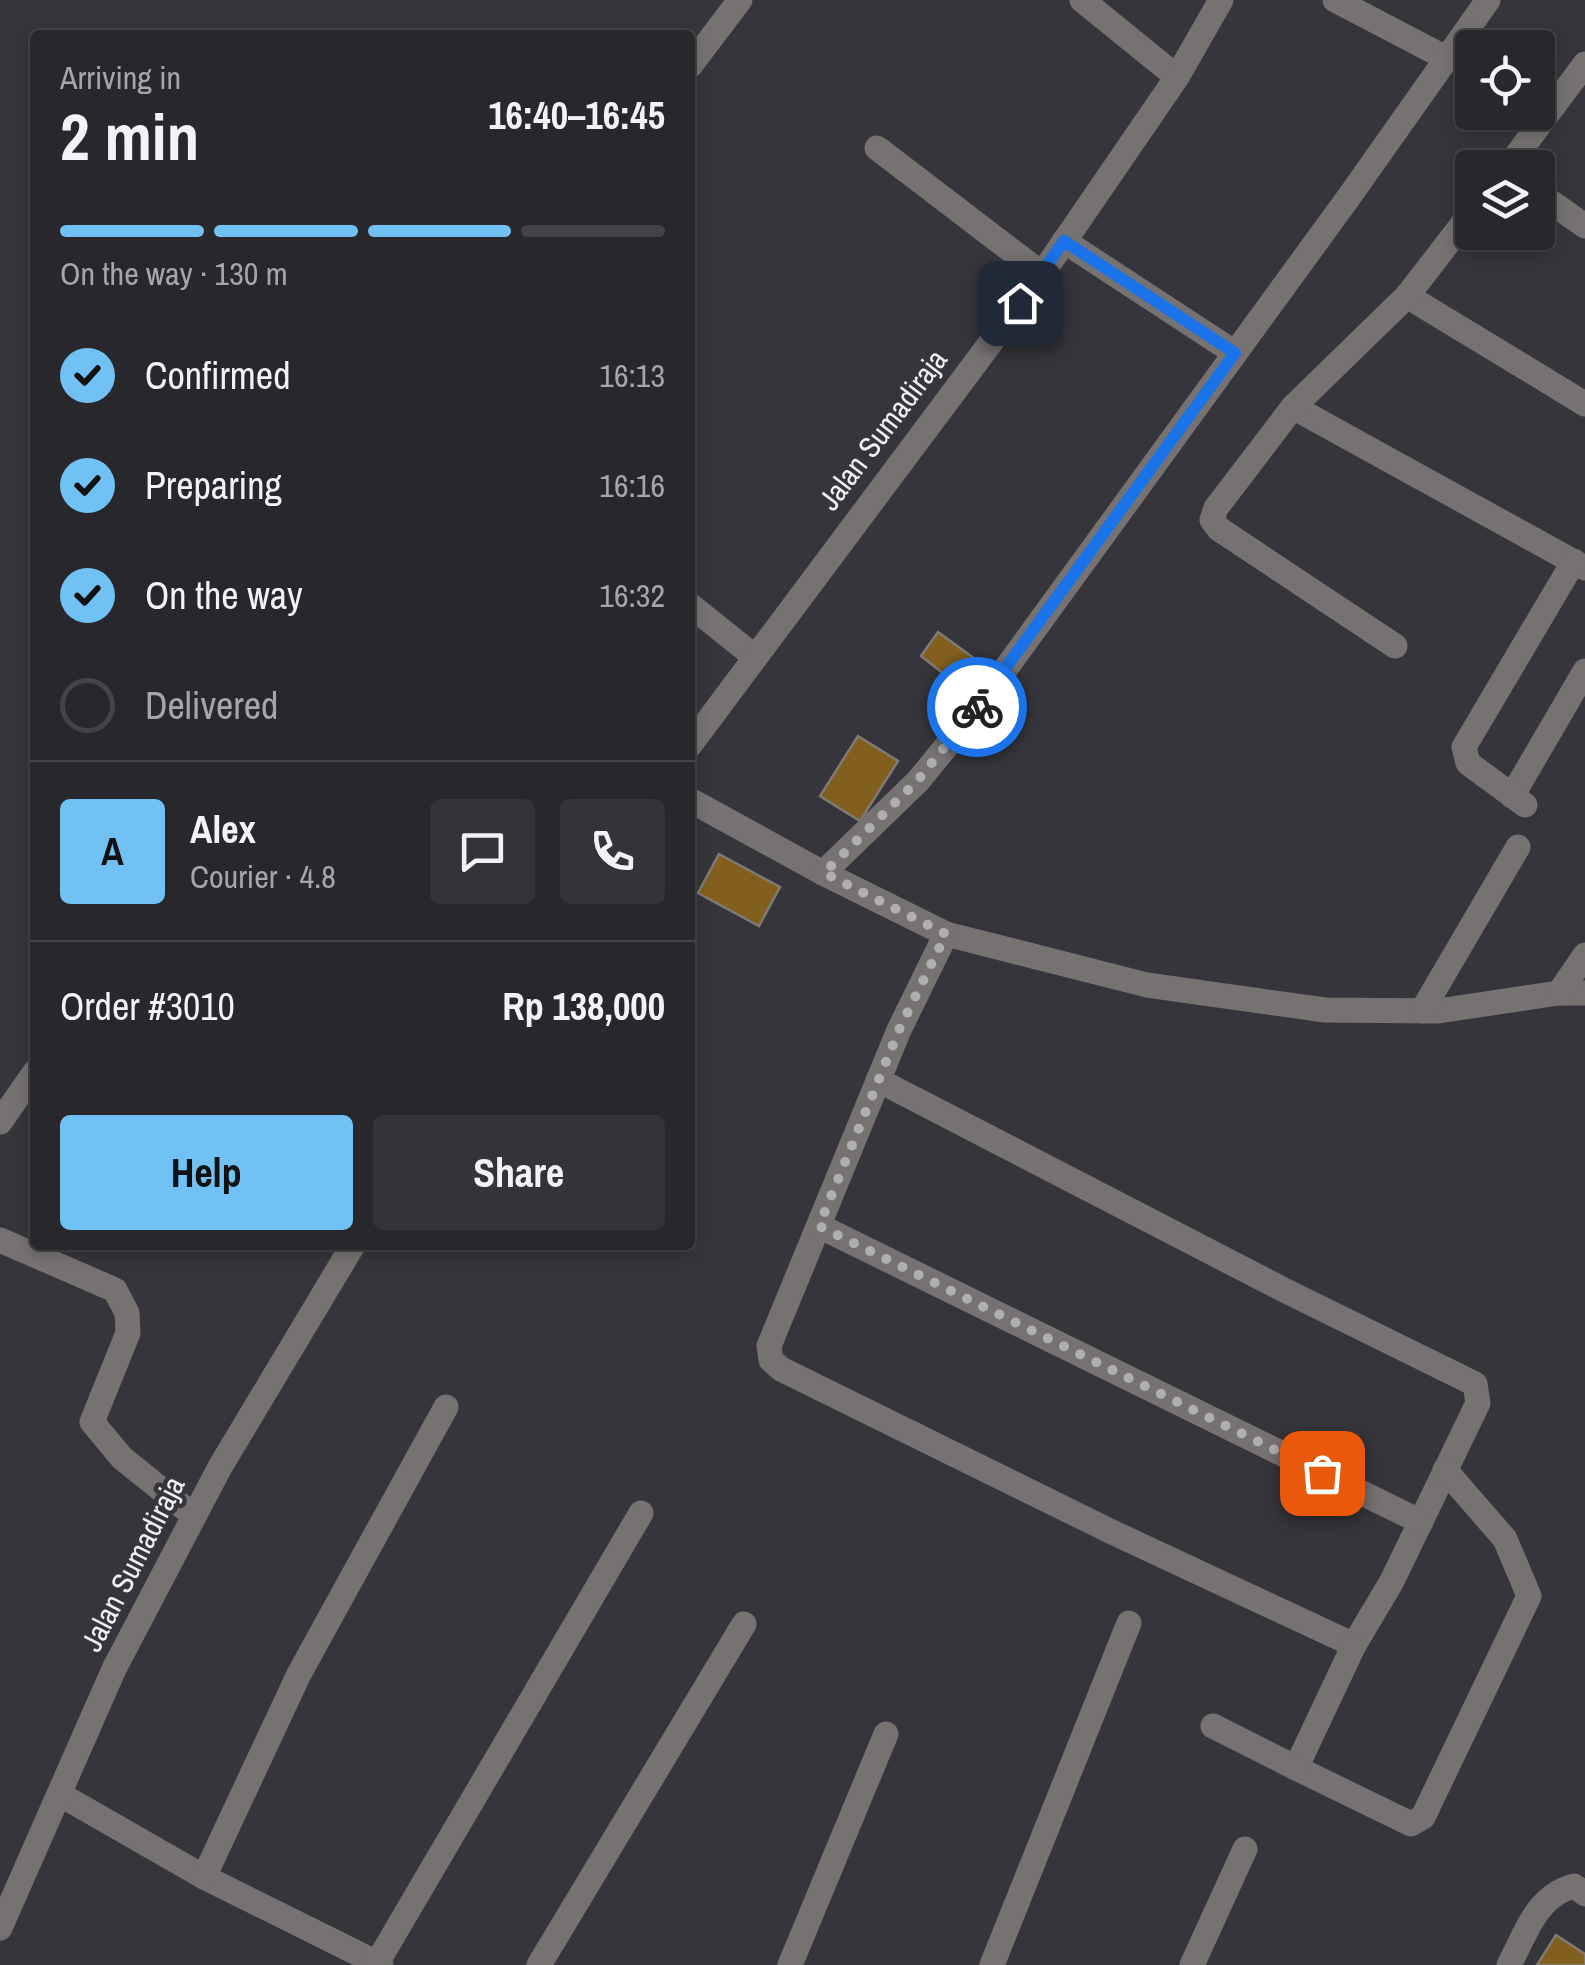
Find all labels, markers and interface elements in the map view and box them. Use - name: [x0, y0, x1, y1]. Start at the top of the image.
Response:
- map controls: [1455, 30, 1555, 250]
- button: locate: [1455, 30, 1555, 130]
- text: Arriving in: [60, 56, 181, 99]
- text: 16:40–16:45: [488, 90, 665, 141]
- text: 2 min: [60, 93, 199, 180]
- button: layers: [1455, 150, 1555, 250]
- text: On the way · 130 m: [60, 252, 288, 295]
- pin: [978, 261, 1063, 346]
- icon: home: [993, 276, 1048, 331]
- street label: Jalan Sumadiraja: [809, 341, 956, 518]
- icon: check: [60, 348, 115, 403]
- text: Confirmed: [145, 350, 290, 401]
- text: 16:13: [599, 354, 665, 397]
- icon: check: [60, 458, 115, 513]
- text: Preparing: [145, 460, 282, 511]
- text: 16:16: [599, 464, 665, 507]
- icon: check: [60, 568, 115, 623]
- text: On the way: [145, 570, 303, 621]
- text: 16:32: [599, 574, 665, 617]
- courier: [927, 657, 1027, 757]
- text: Delivered: [145, 680, 278, 731]
- icon: bike: [950, 680, 1005, 735]
- button: chat: [430, 799, 535, 904]
- button: phone: [560, 799, 665, 904]
- text: Alex: [190, 804, 256, 855]
- text: A: [101, 826, 124, 877]
- text: Courier · 4.8: [190, 855, 336, 898]
- text: Order #3010: [60, 981, 235, 1032]
- text: Rp 138,000: [502, 981, 665, 1032]
- button: Help: [60, 1115, 353, 1230]
- button: Share: [373, 1115, 665, 1230]
- pin: [1280, 1431, 1365, 1516]
- icon: bag: [1295, 1446, 1350, 1501]
- street label: Jalan Sumadiraja: [71, 1469, 194, 1658]

